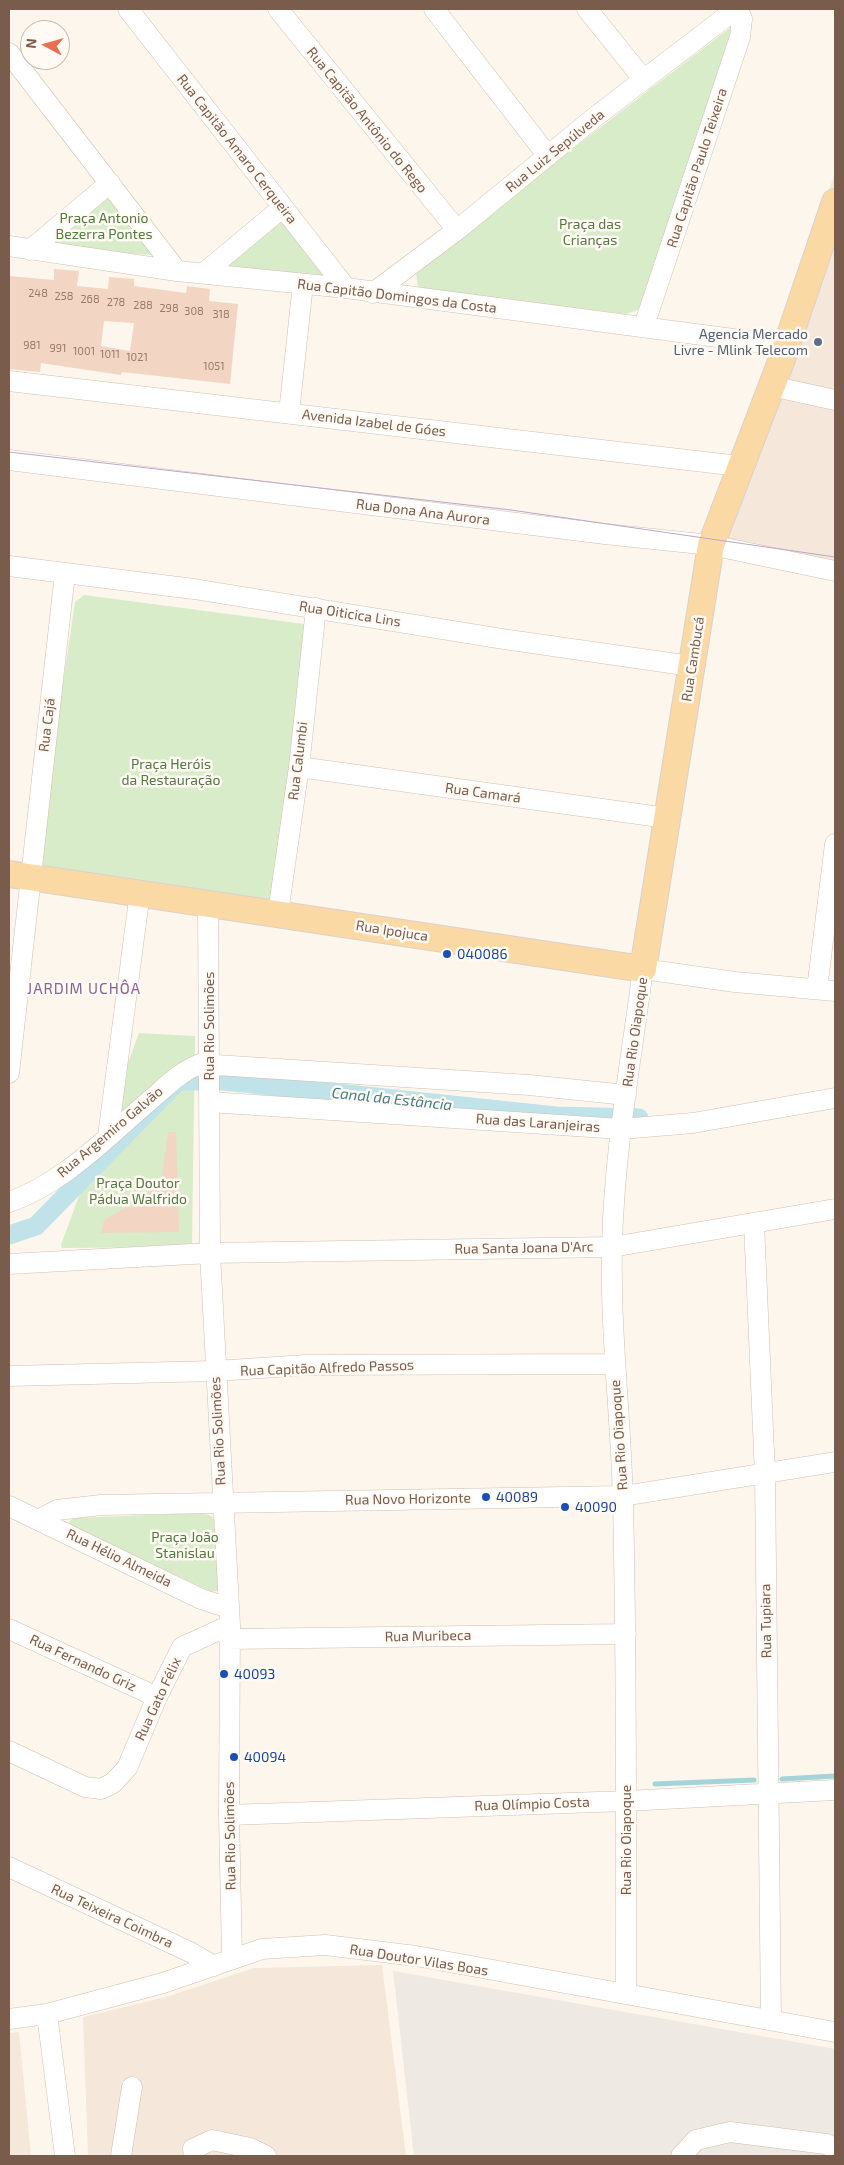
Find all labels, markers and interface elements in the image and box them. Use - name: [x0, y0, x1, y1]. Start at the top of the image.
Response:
- north arrow: [20, 20, 70, 70]
- text: N: [22, 38, 40, 49]
- street label: Rua Capitão Antônio do Rego: [303, 44, 431, 196]
- street label: Rua Capitão Amaro Cerqueira: [173, 71, 301, 227]
- street label: Rua Capitão Paulo Teixeira: [663, 86, 731, 250]
- street label: Rua Luiz Sepúlveda: [502, 106, 608, 196]
- park label: Praça Antonio Bezerra Pontes: [55, 210, 153, 242]
- park label: Praça das Crianças: [559, 216, 621, 248]
- street label: Rua Capitão Domingos da Costa: [296, 275, 498, 317]
- house number: 248: [28, 286, 48, 300]
- house number: 258: [55, 289, 73, 303]
- house number: 268: [80, 292, 100, 306]
- house number: 278: [107, 295, 125, 309]
- house number: 288: [133, 298, 153, 312]
- house number: 298: [159, 301, 179, 315]
- house number: 308: [184, 304, 204, 318]
- house number: 318: [212, 307, 230, 321]
- place label: Agencia Mercado Livre - Mlink Telecom: [673, 326, 808, 358]
- marker: Agencia Mercado Livre - Mlink Telecom: [812, 336, 824, 348]
- house number: 981: [23, 338, 41, 352]
- house number: 991: [50, 341, 66, 355]
- house number: 1001: [73, 344, 95, 358]
- house number: 1011: [100, 347, 120, 361]
- house number: 1021: [126, 350, 148, 364]
- house number: 1051: [203, 359, 225, 373]
- street label: Avenida Izabel de Góes: [301, 406, 447, 440]
- street label: Rua Dona Ana Aurora: [355, 495, 491, 529]
- street label: Rua Oiticica Lins: [298, 598, 402, 630]
- street label: Rua Cambucá: [678, 615, 708, 703]
- street label: Rua Cajá: [35, 697, 59, 753]
- street label: Rua Calumbi: [285, 721, 311, 801]
- park label: Praça Heróis da Restauração: [122, 756, 220, 789]
- street label: Rua Camará: [444, 779, 522, 807]
- street label: Rua Ipojuca: [355, 917, 429, 945]
- place label: 040086: [457, 946, 507, 962]
- marker: 040086: [441, 948, 453, 960]
- street label: Rua Rio Solimões: [201, 972, 217, 1080]
- street label: Rua Rio Oiapoque: [619, 976, 651, 1088]
- district label: JARDIM UCHÔA: [26, 980, 142, 998]
- street label: Rua Argemiro Galvão: [54, 1083, 166, 1181]
- water label: Canal da Estância: [331, 1084, 453, 1114]
- street label: Rua das Laranjeiras: [475, 1110, 601, 1136]
- park label: Praça Doutor Pádua Walfrido: [89, 1175, 187, 1208]
- street label: Rua Santa Joana D'Arc: [454, 1238, 594, 1258]
- street label: Rua Capitão Alfredo Passos: [240, 1357, 414, 1379]
- street label: Rua Rio Solimões: [207, 1376, 229, 1486]
- street label: Rua Rio Oiapoque: [607, 1379, 631, 1491]
- place label: 40089: [496, 1489, 538, 1505]
- street label: Rua Novo Horizonte: [345, 1490, 471, 1508]
- marker: 40089: [480, 1491, 492, 1503]
- place label: 40090: [575, 1499, 617, 1515]
- marker: 40090: [559, 1501, 571, 1513]
- street label: Rua Hélio Almeida: [64, 1525, 174, 1591]
- park label: Praça João Stanislau: [151, 1529, 219, 1561]
- street label: Rua Tupiara: [757, 1583, 775, 1659]
- street label: Rua Muribeca: [384, 1627, 472, 1645]
- street label: Rua Fernando Griz: [27, 1631, 139, 1695]
- street label: Rua Gato Félix: [131, 1655, 185, 1743]
- place label: 40093: [234, 1666, 275, 1682]
- marker: 40093: [218, 1668, 230, 1680]
- place label: 40094: [244, 1749, 286, 1765]
- marker: 40094: [228, 1751, 240, 1763]
- street label: Rua Rio Solimões: [221, 1781, 239, 1891]
- street label: Rua Rio Oiapoque: [618, 1785, 634, 1895]
- street label: Rua Olímpio Costa: [474, 1794, 590, 1814]
- street label: Rua Teixeira Coimbra: [48, 1880, 176, 1952]
- street label: Rua Doutor Vilas Boas: [348, 1941, 490, 1979]

